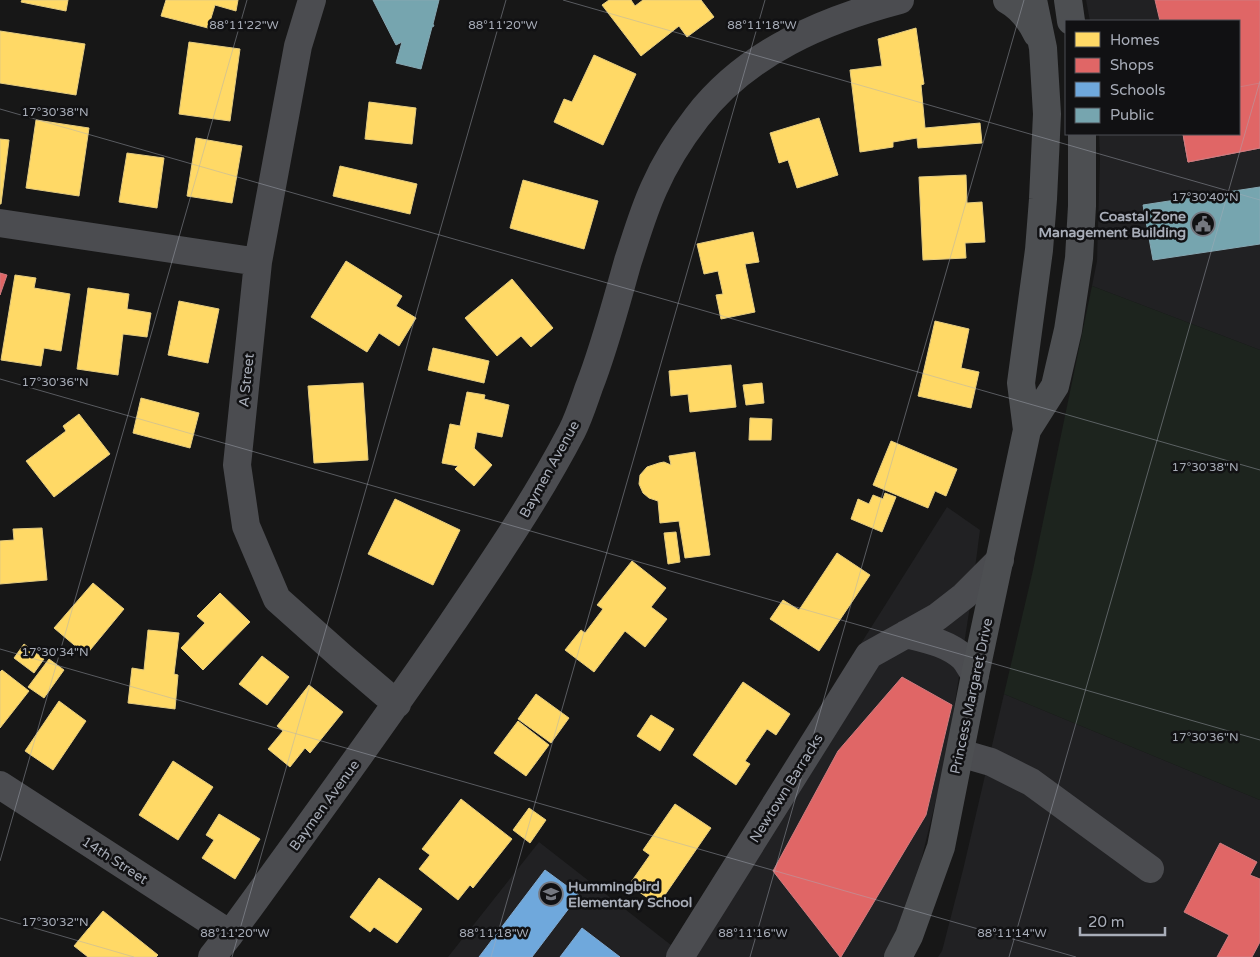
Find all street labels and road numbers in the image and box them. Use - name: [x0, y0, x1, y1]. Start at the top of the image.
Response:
- street label: A Street: [235, 352, 258, 408]
- street label: Baymen Avenue: [516, 418, 583, 521]
- street label: Princess Margaret Drive: [947, 617, 996, 776]
- street label: Newtown Barracks: [746, 730, 827, 846]
- street label: Baymen Avenue: [286, 757, 363, 854]
- street label: 14th Street: [79, 833, 151, 888]

